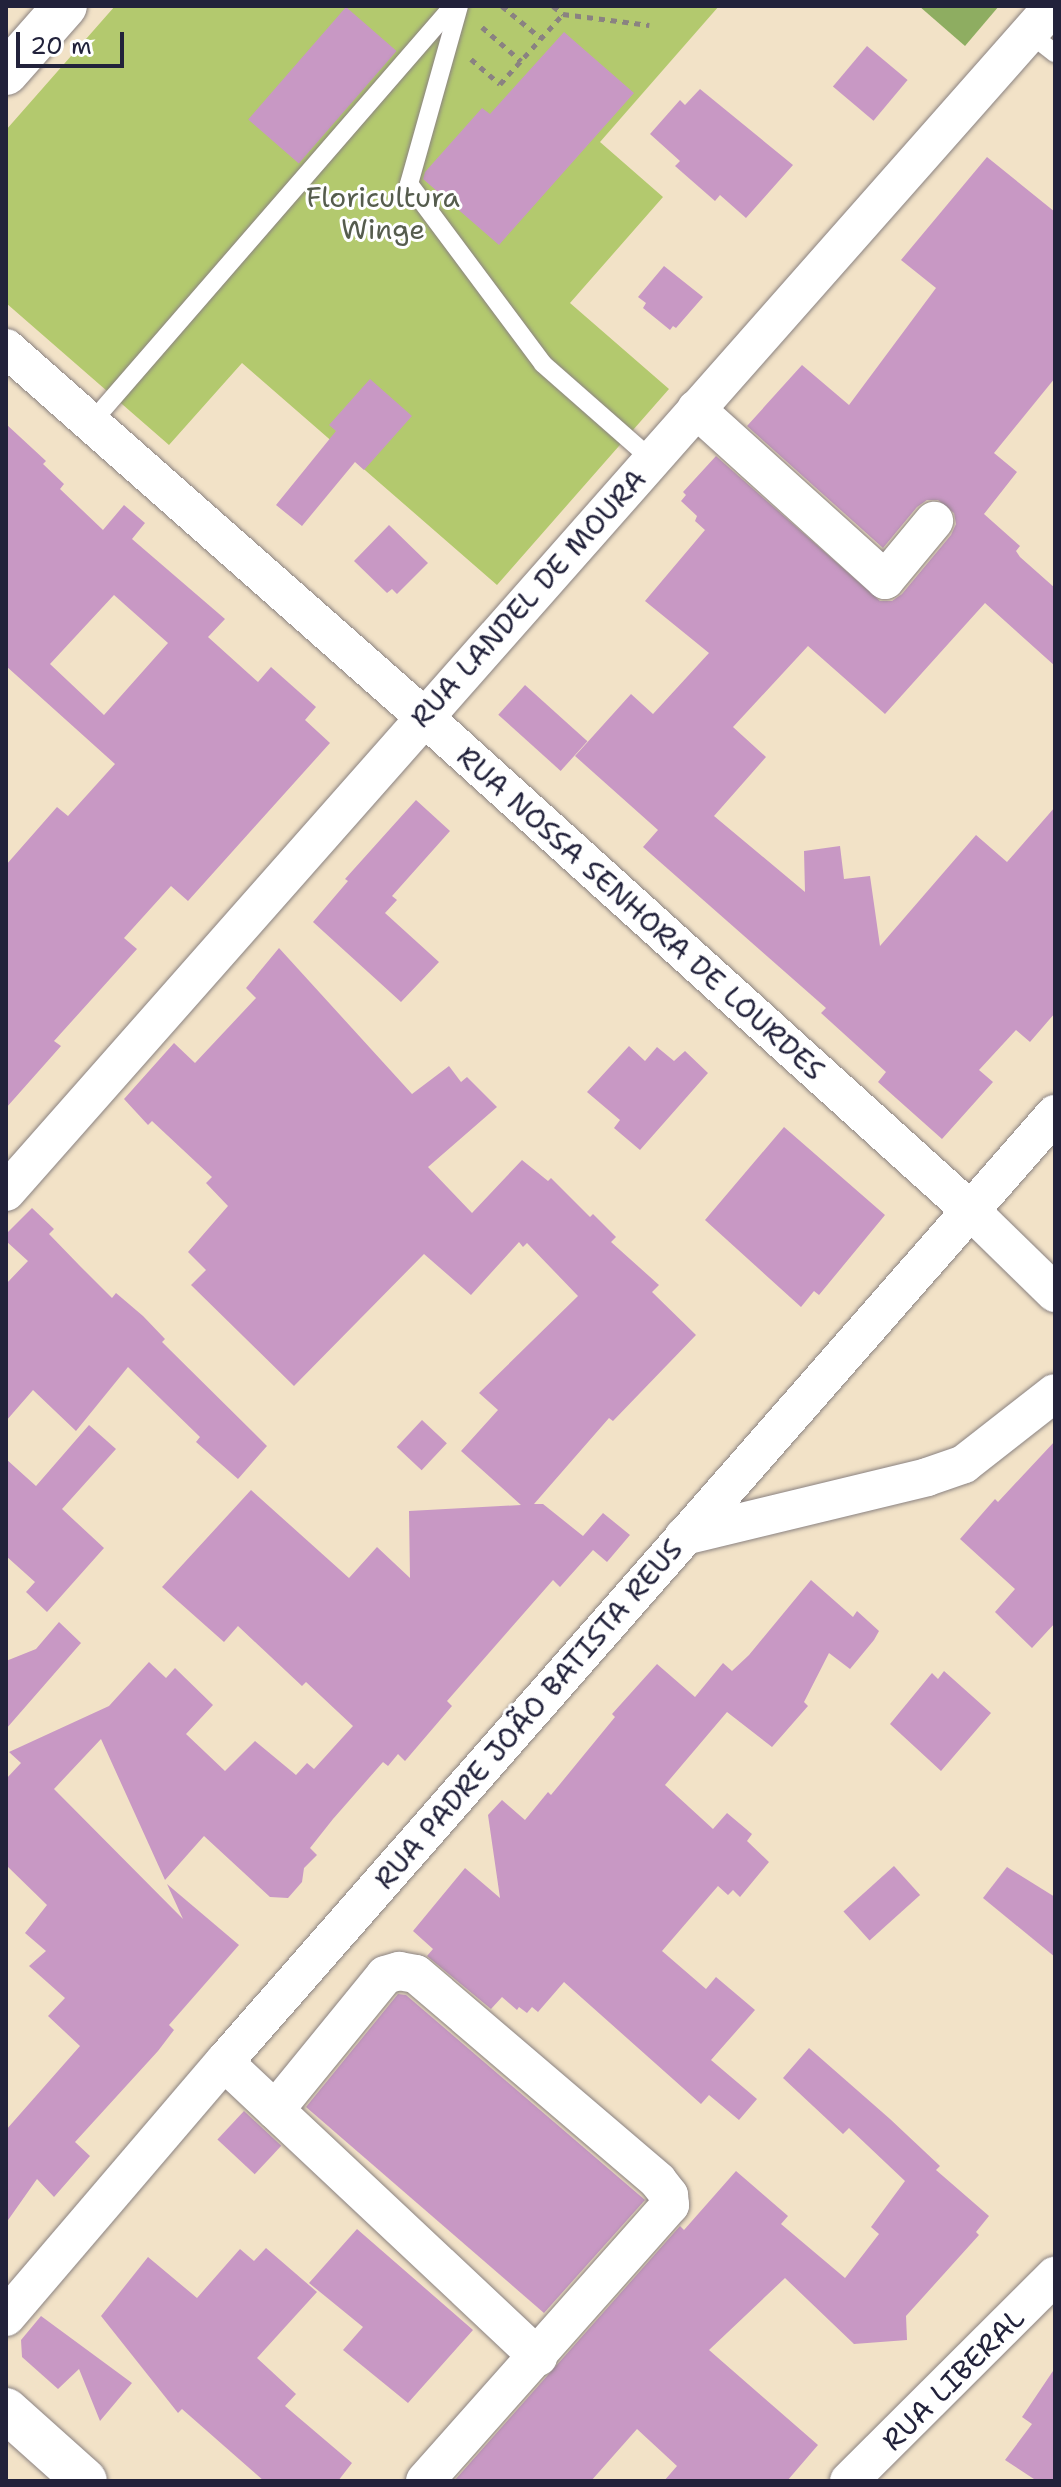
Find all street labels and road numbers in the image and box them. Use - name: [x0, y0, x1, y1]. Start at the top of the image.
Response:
- street label: RUA LANDEL DE MOURA: [403, 462, 653, 734]
- street label: RUA NOSSA SENHORA DE LOURDES: [450, 739, 832, 1087]
- street label: RUA PADRE JOÃO BATISTA REUS: [367, 1532, 689, 1896]
- street label: RUA LIBERAL: [875, 2301, 1031, 2457]

